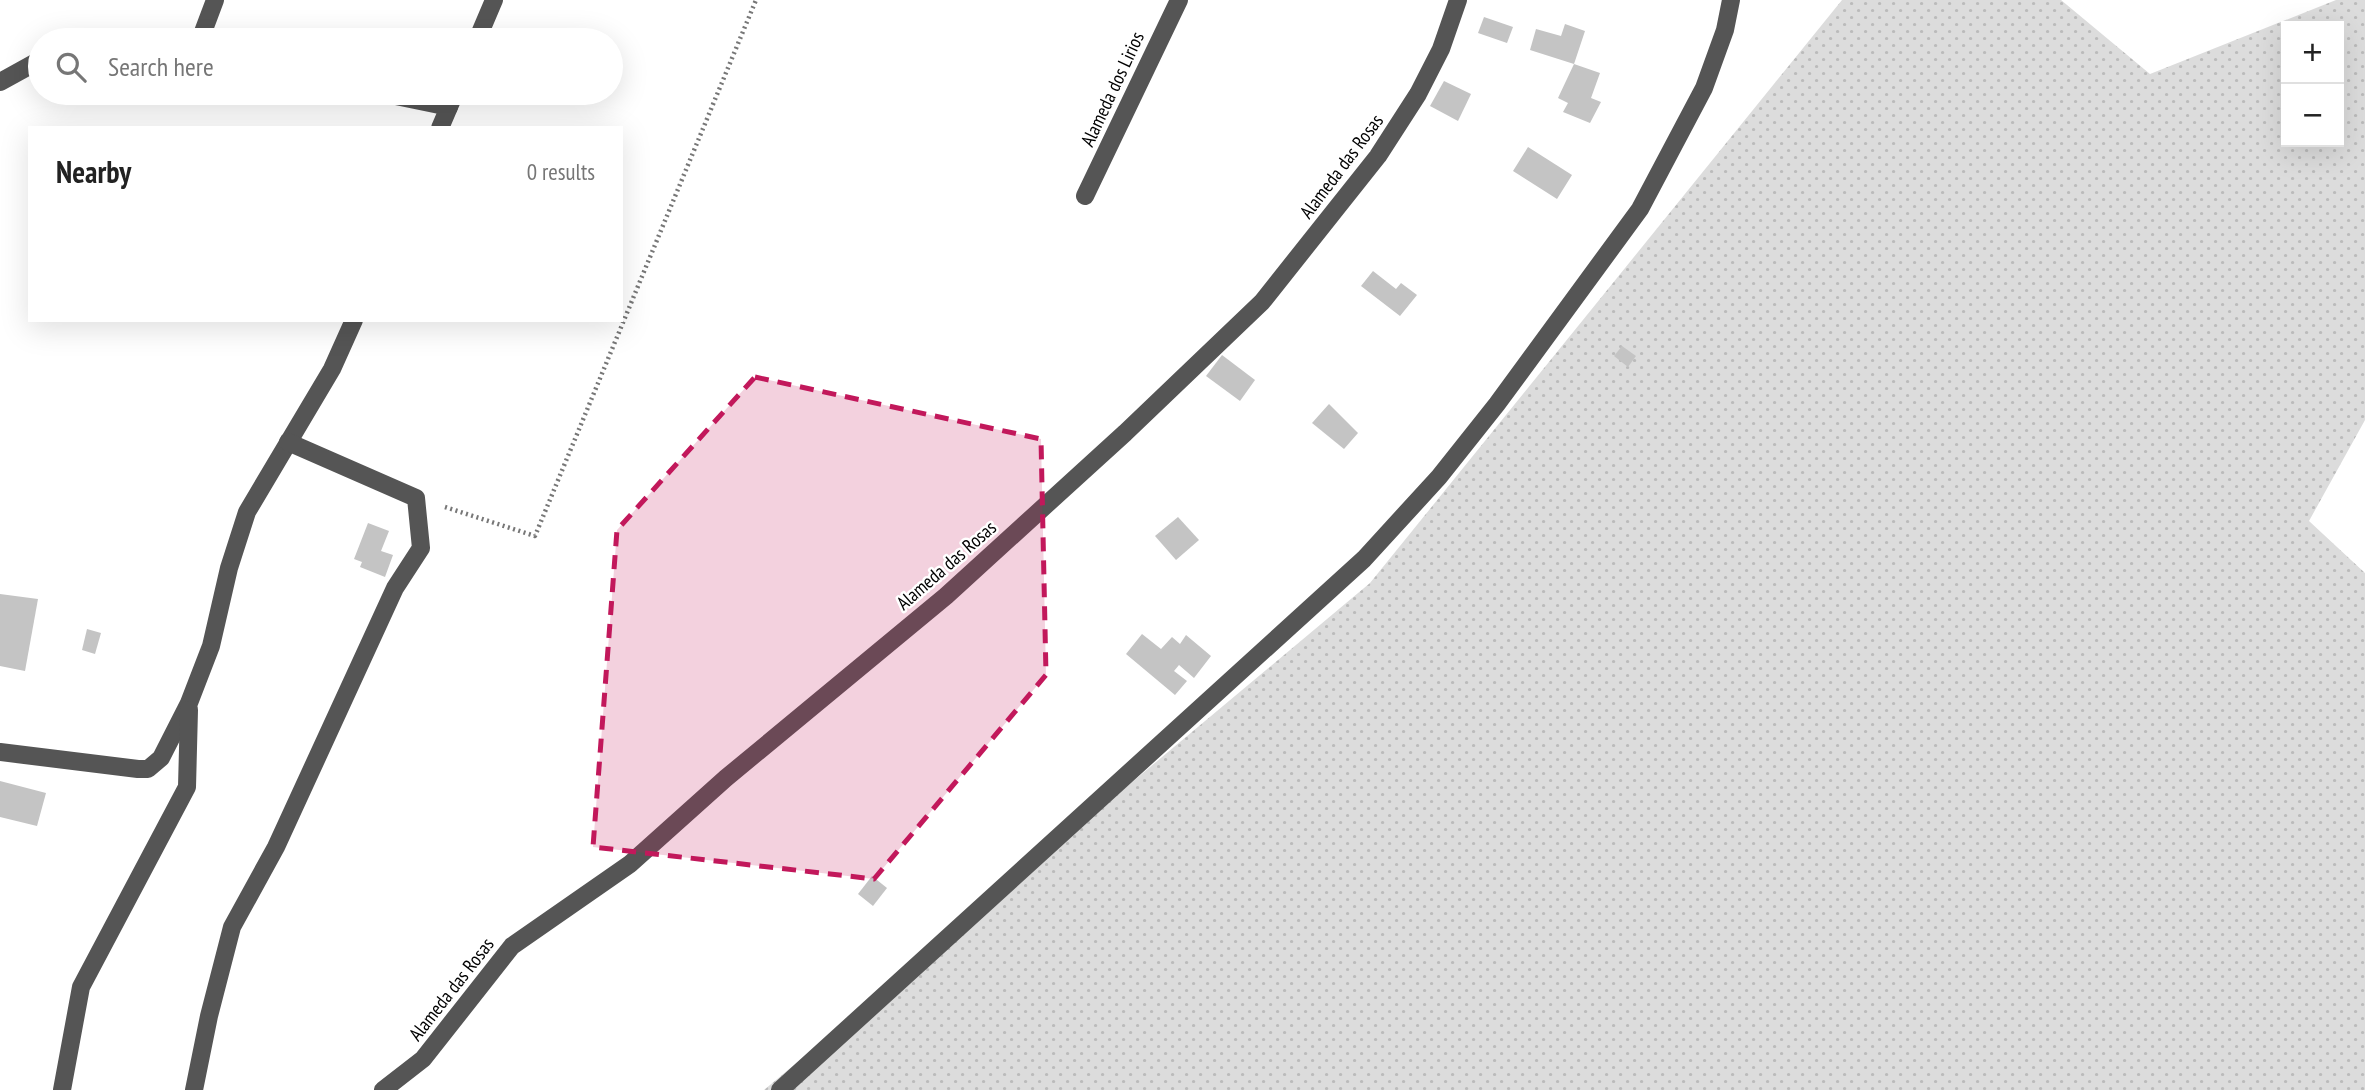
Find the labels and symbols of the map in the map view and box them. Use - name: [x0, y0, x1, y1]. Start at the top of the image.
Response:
- street label: Alameda dos Lirios: [1075, 28, 1149, 150]
- street label: Alameda das Rosas: [1294, 109, 1388, 223]
- street label: Alameda das Rosas: [891, 515, 1001, 615]
- street label: Alameda das Rosas: [403, 933, 499, 1045]

